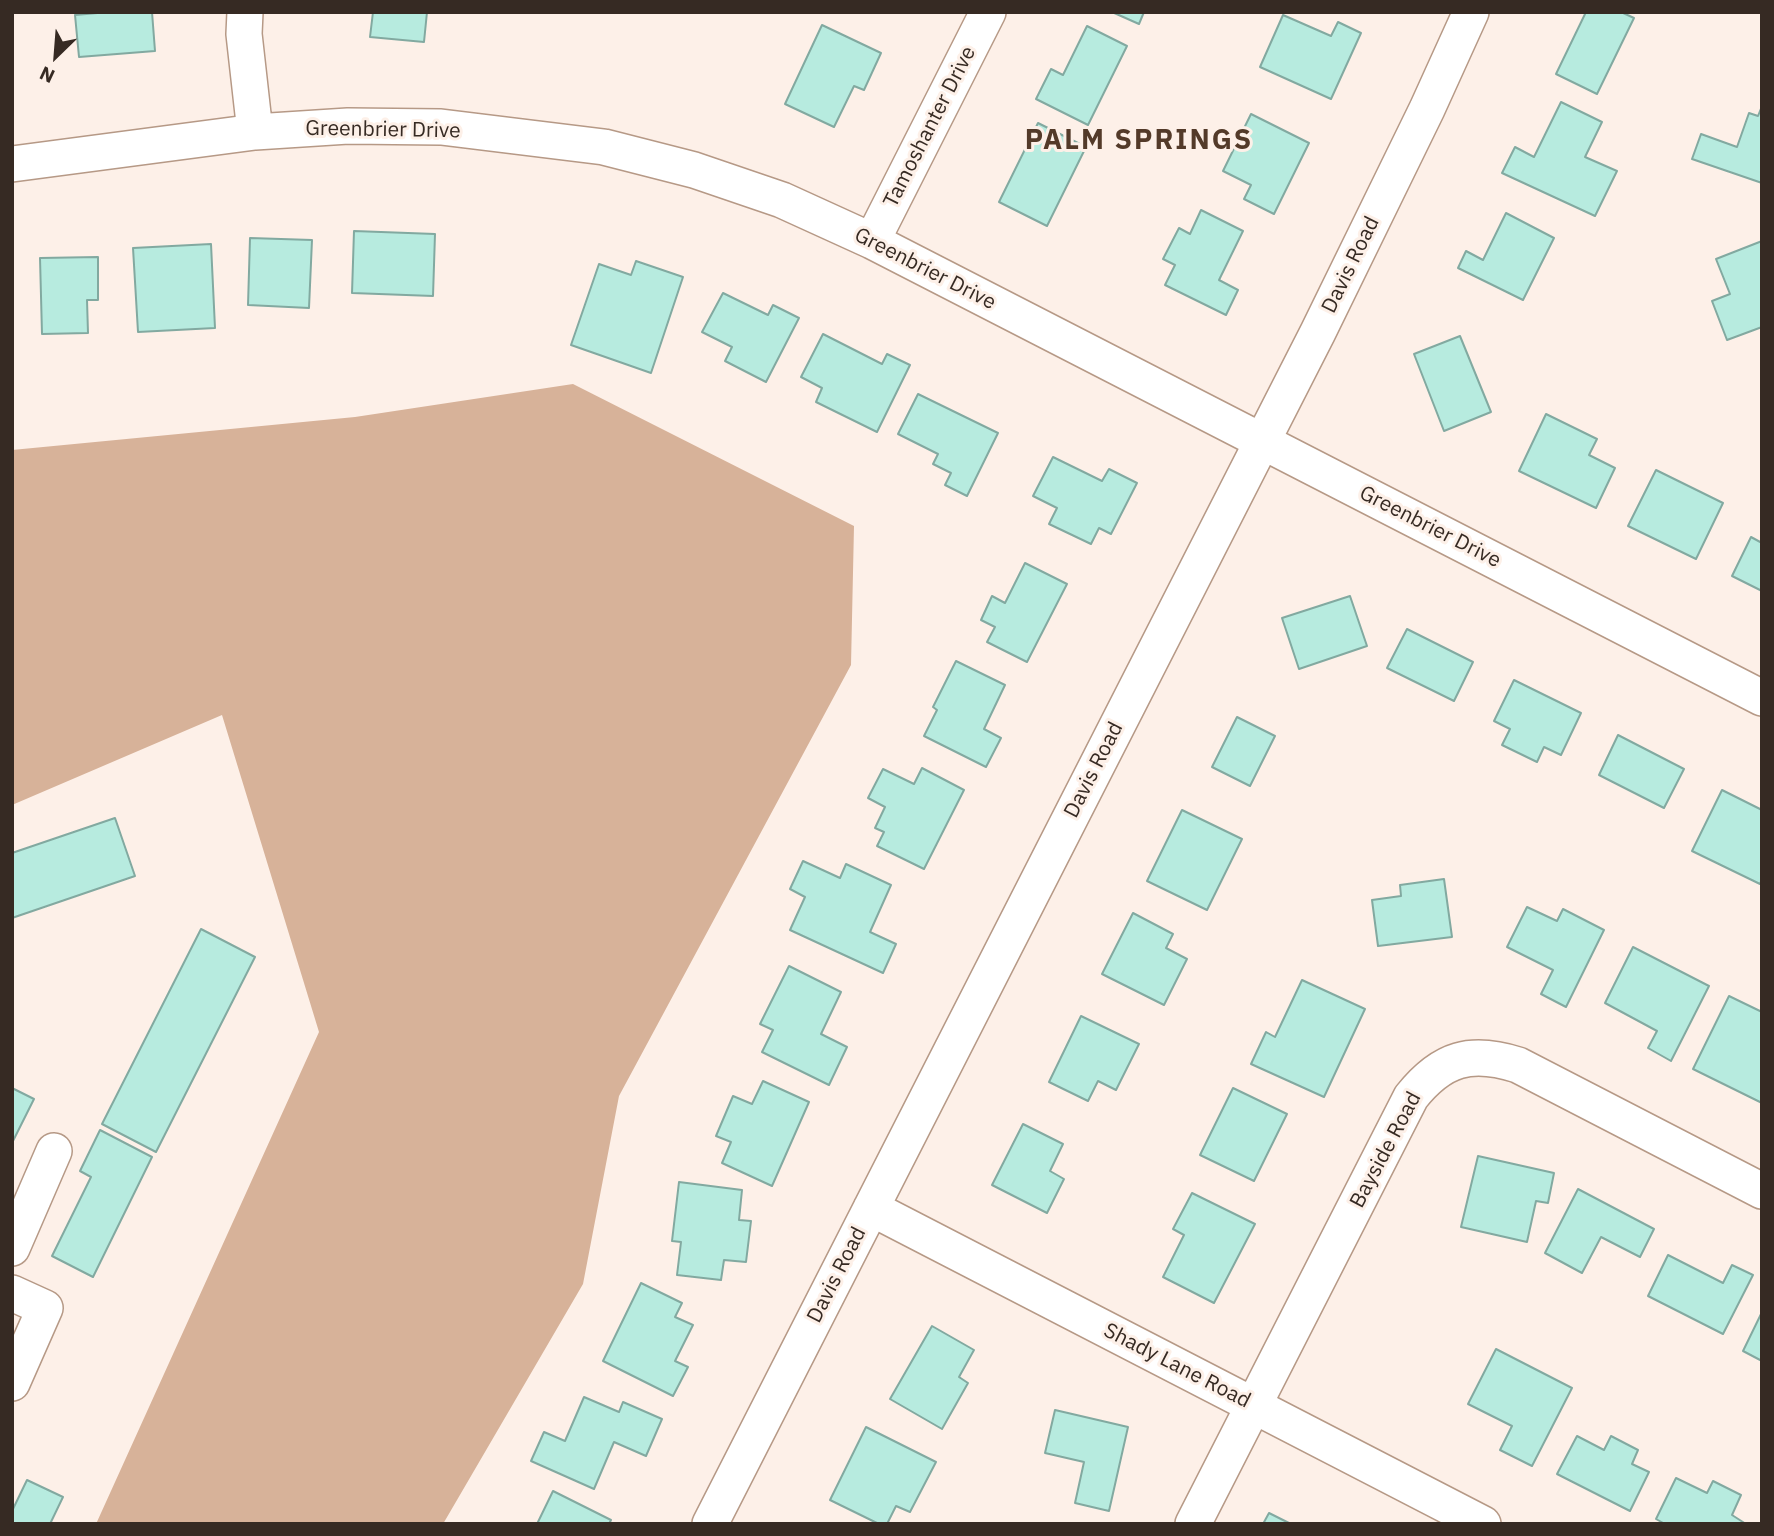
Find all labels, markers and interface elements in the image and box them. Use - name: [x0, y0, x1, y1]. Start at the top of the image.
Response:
- north arrow: [21, 21, 91, 91]
- street label: Tamoshanter Drive: [879, 42, 981, 212]
- text: N: [36, 61, 58, 89]
- street label: Greenbrier Drive: [305, 116, 461, 144]
- district label: PALM SPRINGS: [1026, 124, 1252, 158]
- street label: Davis Road: [1317, 213, 1385, 317]
- street label: Greenbrier Drive: [850, 223, 1000, 315]
- street label: Greenbrier Drive: [1355, 481, 1505, 573]
- street label: Davis Road: [1059, 718, 1129, 822]
- street label: Bayside Road: [1345, 1088, 1427, 1212]
- street label: Davis Road: [802, 1223, 872, 1327]
- street label: Shady Lane Road: [1099, 1318, 1255, 1414]

